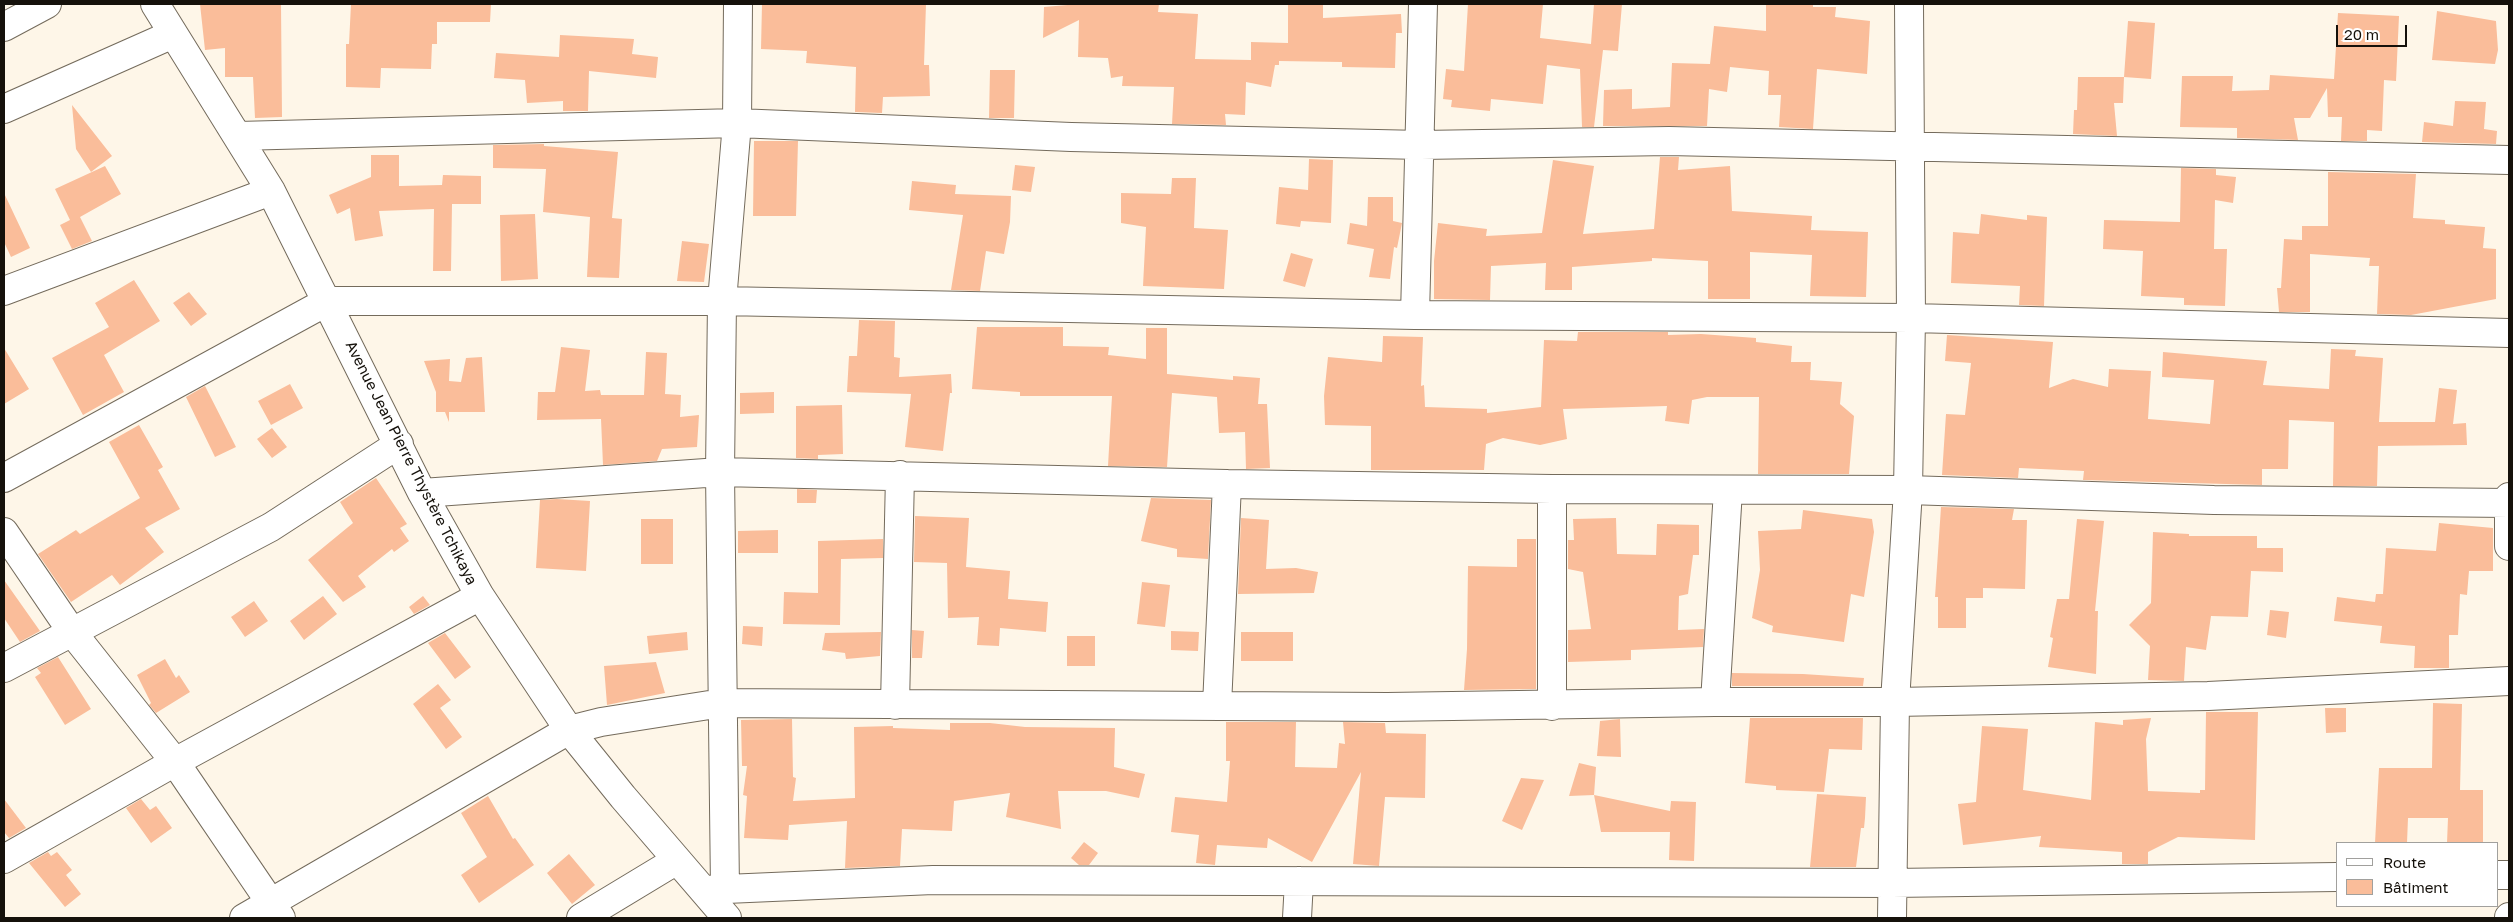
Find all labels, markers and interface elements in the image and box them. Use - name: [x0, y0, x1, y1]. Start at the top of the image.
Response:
- scale bar: [2338, 15, 2409, 47]
- text: 20 m: [2344, 25, 2379, 43]
- street label: Avenue Jean Pierre Thystère Tchikaya: [341, 338, 481, 588]
- legend: [2336, 842, 2498, 907]
- text: Route: [2383, 853, 2426, 871]
- text: Bâtiment: [2383, 878, 2448, 896]

